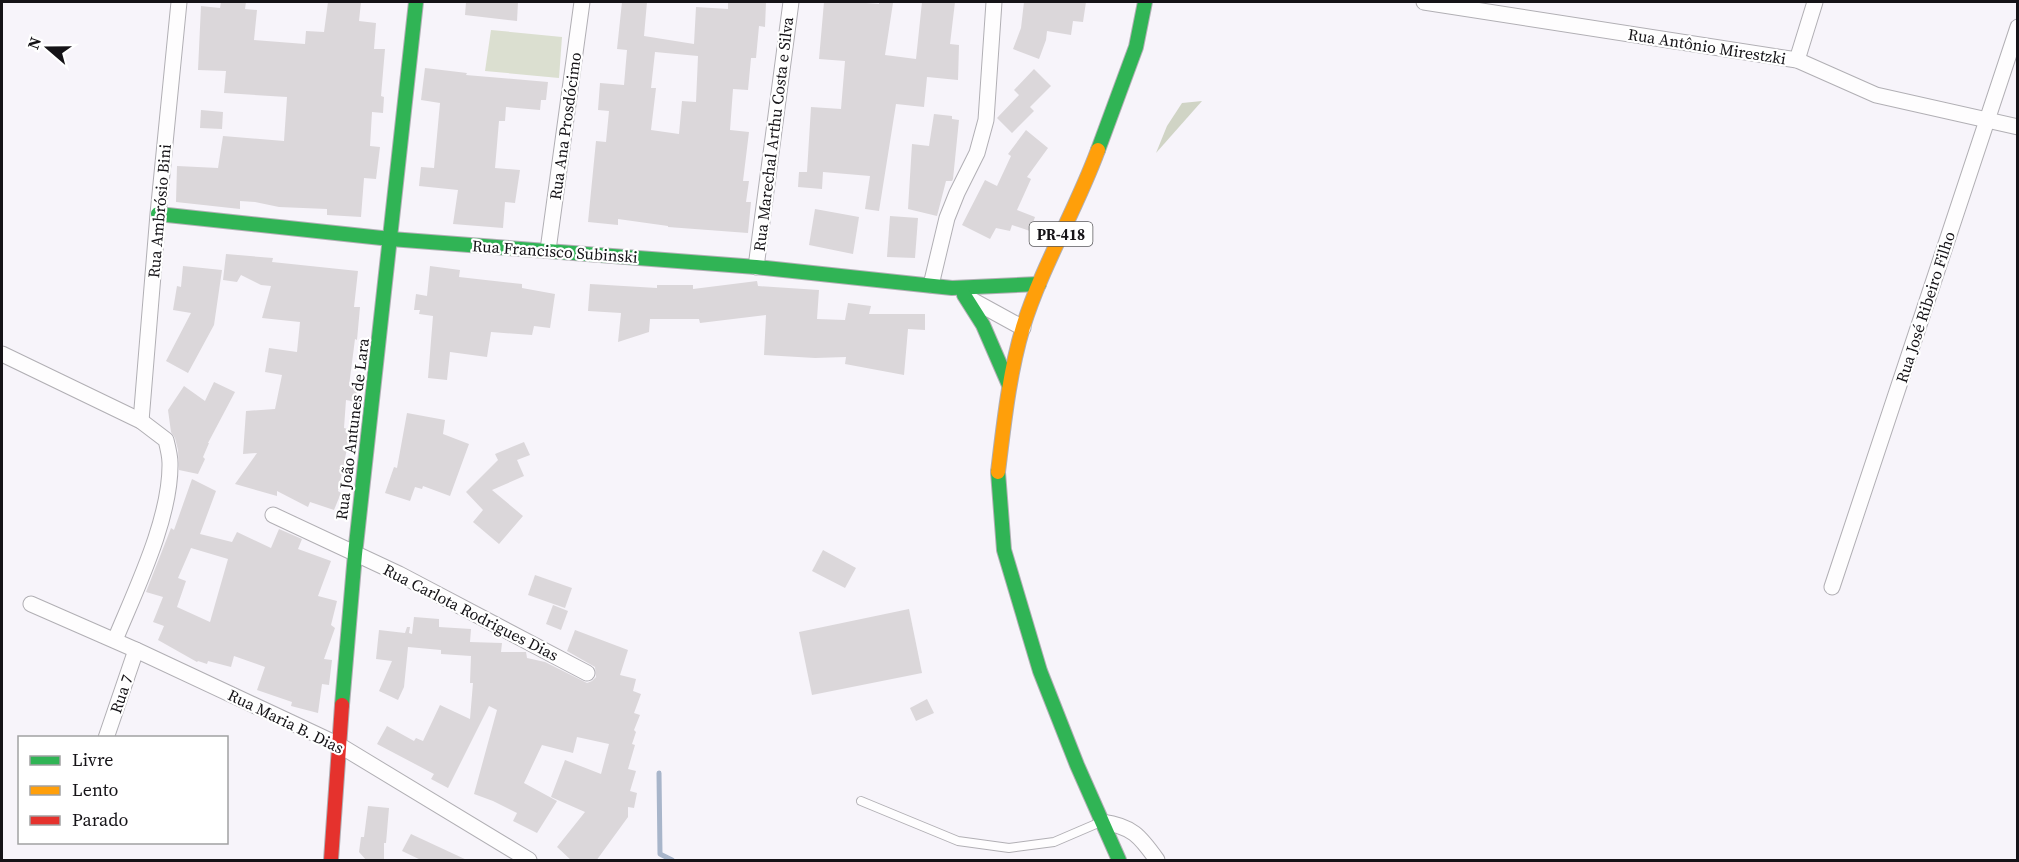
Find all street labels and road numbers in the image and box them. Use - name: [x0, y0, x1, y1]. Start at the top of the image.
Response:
- street label: Rua Marechal Arthu Costa e Silva: [748, 15, 798, 253]
- street label: Rua Antônio Mirestzki: [1626, 23, 1788, 69]
- street label: Rua Ana Prosdócimo: [544, 51, 586, 201]
- street label: Rua Ambrósio Bini: [142, 143, 176, 279]
- road number: PR-418: [1030, 222, 1092, 246]
- street label: Rua José Ribeiro Filho: [1890, 228, 1960, 386]
- street label: Rua Francisco Subinski: [471, 234, 639, 268]
- street label: Rua João Antunes de Lara: [330, 336, 374, 521]
- street label: Rua Carlota Rodrigues Dias: [380, 558, 562, 666]
- street label: Rua 7: [104, 672, 138, 716]
- street label: Rua Maria B. Dias: [224, 683, 348, 759]

